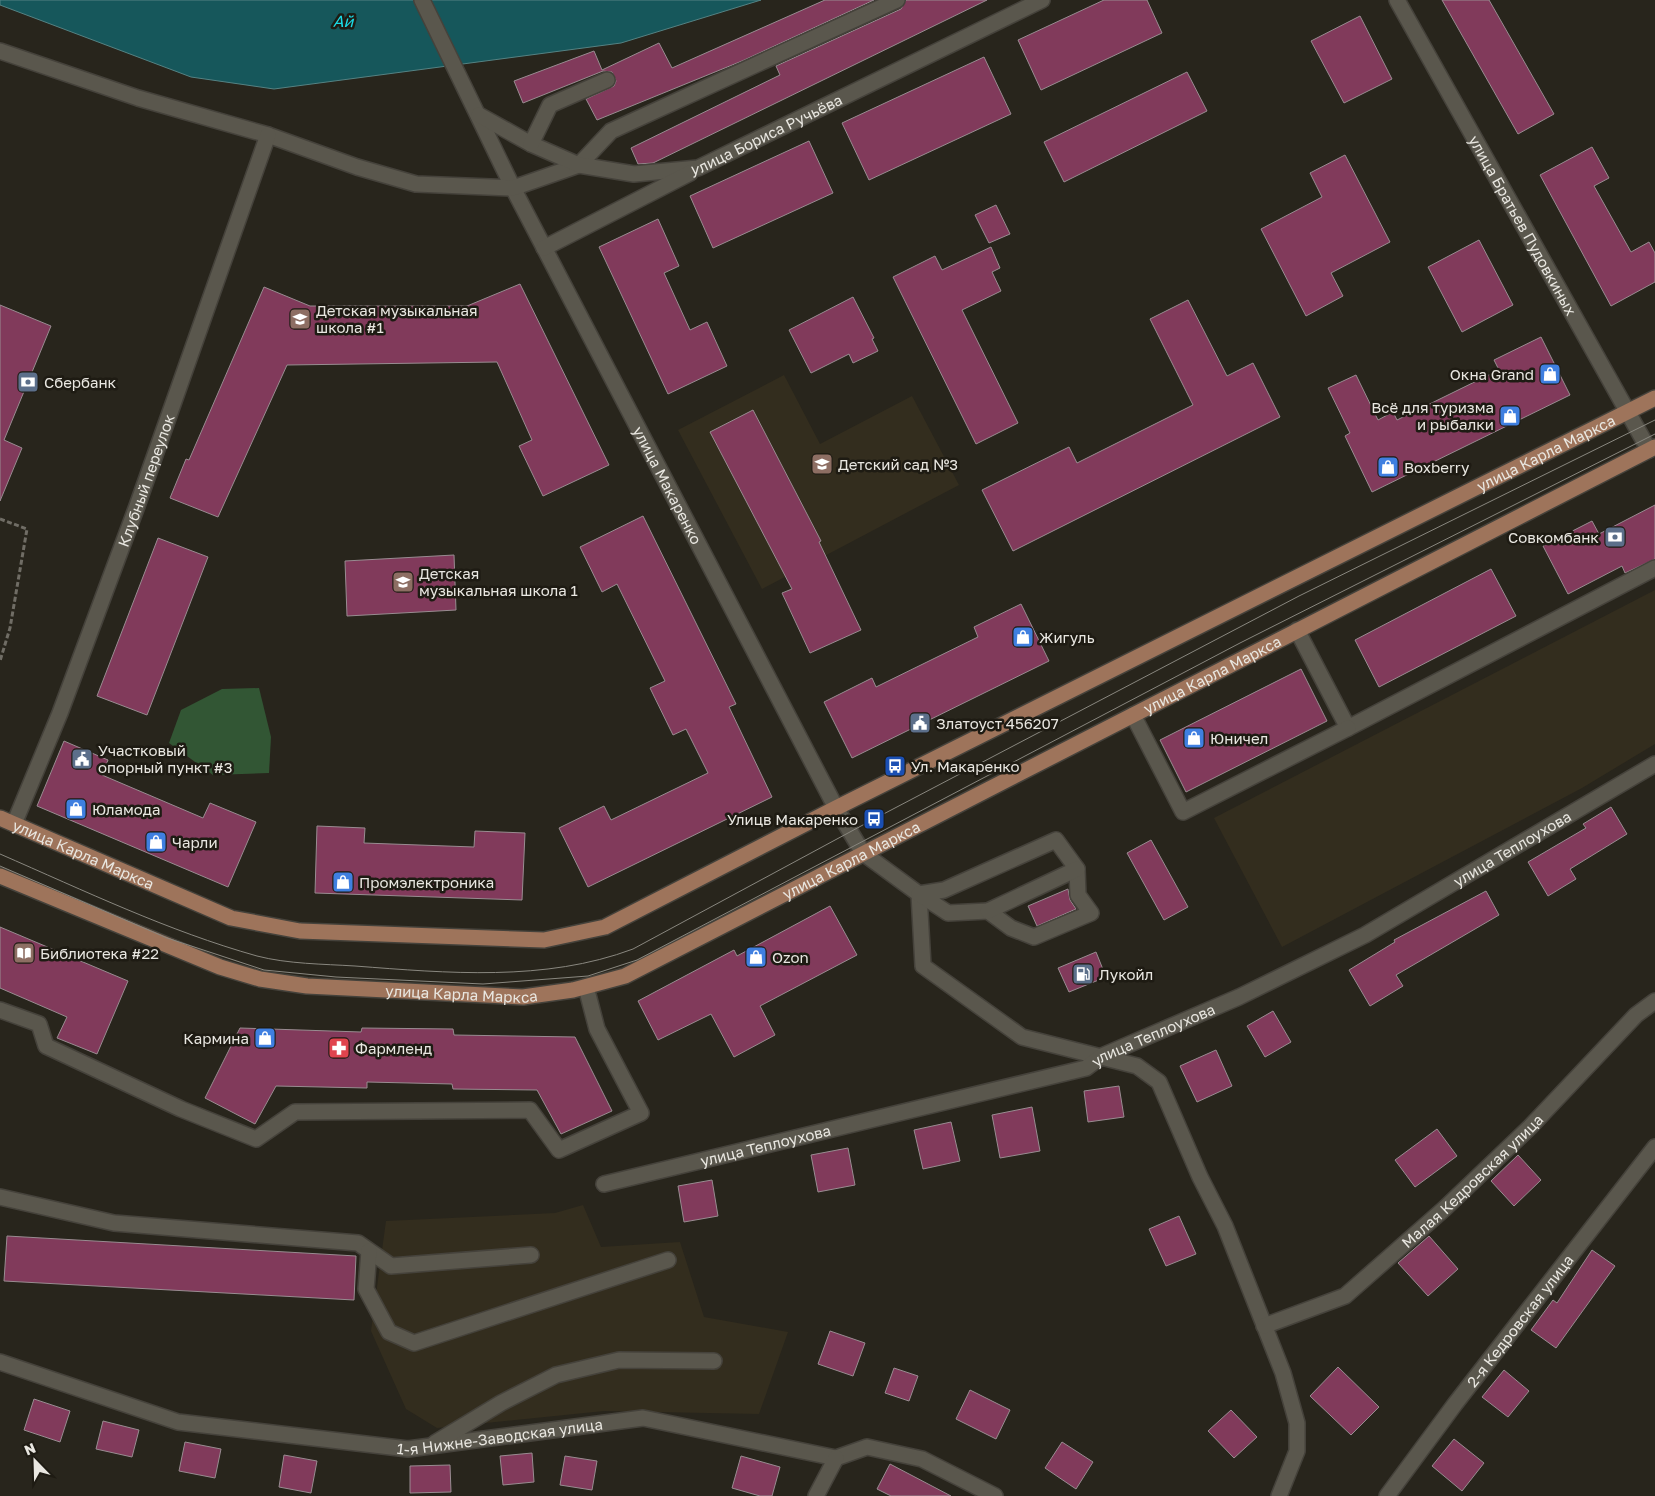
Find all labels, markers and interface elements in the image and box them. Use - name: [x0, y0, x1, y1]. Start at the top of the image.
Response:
- water label: Ай: [333, 11, 355, 31]
- street label: улица Бориса Ручьёва: [690, 90, 845, 178]
- street label: улица Братьев Пудовкиных: [1465, 132, 1581, 318]
- place label: Детская музыкальная школа #1: [316, 301, 477, 336]
- school or university icon: Детская музыкальная школа #1: [288, 307, 312, 331]
- shop icon: Окна Grand: [1538, 362, 1562, 386]
- place label: Окна Grand: [1450, 365, 1534, 383]
- bank icon: Сбербанк: [16, 370, 40, 394]
- place label: Сбербанк: [44, 373, 117, 391]
- place label: Всё для туризма и рыбалки: [1371, 398, 1494, 433]
- shop icon: Всё для туризма и рыбалки: [1498, 404, 1522, 428]
- street label: Клубный переулок: [114, 411, 178, 549]
- street label: улица Карла Маркса: [1474, 411, 1618, 495]
- street label: улица Макаренко: [630, 423, 706, 547]
- school or university icon: Детский сад №3: [810, 452, 834, 476]
- place label: Детский сад №3: [838, 455, 958, 473]
- shop icon: Boxberry: [1376, 455, 1400, 479]
- place label: Boxberry: [1404, 458, 1470, 476]
- bank icon: Совкомбанк: [1603, 525, 1627, 549]
- place label: Совкомбанк: [1508, 528, 1599, 546]
- place label: Детская музыкальная школа 1: [419, 564, 578, 599]
- school or university icon: Детская музыкальная школа 1: [391, 570, 415, 594]
- shop icon: Жигуль: [1011, 625, 1035, 649]
- place label: Жигуль: [1039, 628, 1095, 646]
- street label: улица Карла Маркса: [1140, 632, 1284, 717]
- public building icon: Златоуст 456207: [908, 711, 932, 735]
- place label: Златоуст 456207: [936, 714, 1059, 732]
- shop icon: Юничел: [1182, 726, 1206, 750]
- place label: Юничел: [1210, 729, 1268, 747]
- place label: Участковый опорный пункт #3: [98, 741, 232, 776]
- public building icon: Участковый опорный пункт #3: [70, 747, 94, 771]
- bus stop icon: Ул. Макаренко: [883, 754, 907, 778]
- place label: Ул. Макаренко: [911, 757, 1020, 775]
- shop icon: Юламода: [64, 797, 88, 821]
- place label: Юламода: [92, 800, 160, 818]
- bus stop icon: Улицв Макаренко: [862, 807, 886, 831]
- street label: улица Теплоухова: [1450, 807, 1574, 890]
- place label: Улицв Макаренко: [727, 810, 858, 828]
- street label: улица Карла Маркса: [10, 816, 157, 893]
- street label: улица Карла Маркса: [779, 817, 923, 903]
- shop icon: Чарли: [144, 830, 168, 854]
- place label: Чарли: [172, 833, 218, 851]
- shop icon: Промэлектроника: [331, 870, 355, 894]
- place label: Промэлектроника: [359, 873, 494, 891]
- library icon: Библиотека #22: [12, 941, 36, 965]
- place label: Библиотека #22: [40, 944, 159, 962]
- shop icon: Ozon: [744, 945, 768, 969]
- place label: Ozon: [772, 948, 809, 966]
- fuel station icon: Лукойл: [1071, 962, 1095, 986]
- place label: Лукойл: [1099, 965, 1153, 983]
- street label: улица Карла Маркса: [385, 981, 539, 1006]
- street label: улица Теплоухова: [1087, 1000, 1218, 1070]
- shop icon: Кармина: [253, 1026, 277, 1050]
- place label: Кармина: [183, 1029, 249, 1047]
- pharmacy icon: Фармленд: [327, 1036, 351, 1060]
- place label: Фармленд: [355, 1039, 432, 1057]
- street label: Малая Кедровская улица: [1398, 1110, 1547, 1251]
- street label: улица Теплоухова: [698, 1121, 832, 1170]
- street label: 2-я Кедровская улица: [1463, 1251, 1577, 1390]
- street label: 1-я Нижне-Заводская улица: [396, 1414, 604, 1458]
- north arrow: [10, 1436, 60, 1486]
- text: N: [22, 1439, 38, 1458]

